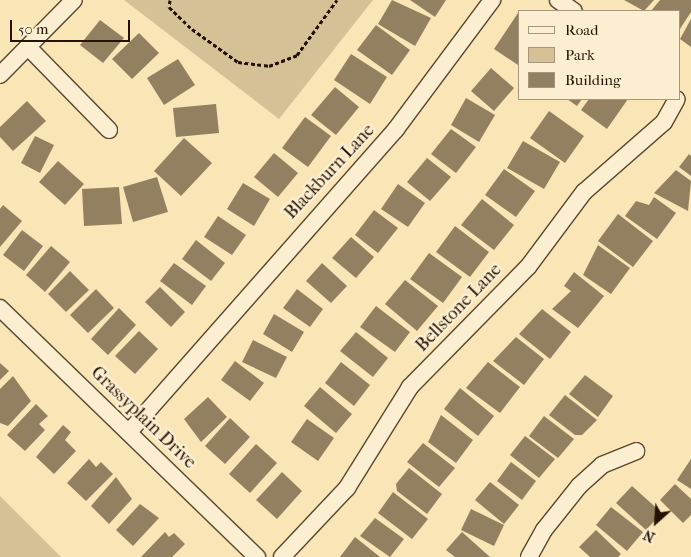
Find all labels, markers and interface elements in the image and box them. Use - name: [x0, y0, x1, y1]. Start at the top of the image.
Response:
- scale bar: [12, 10, 132, 42]
- legend: [518, 10, 681, 100]
- text: 50 m: [18, 20, 48, 38]
- text: Road: [565, 21, 598, 39]
- text: Park: [565, 46, 595, 64]
- text: Building: [565, 71, 621, 89]
- street label: Blackburn Lane: [280, 120, 380, 224]
- street label: Bellstone Lane: [412, 259, 506, 357]
- street label: Grassyplain Drive: [86, 362, 200, 474]
- north arrow: [631, 497, 681, 547]
- text: N: [641, 526, 658, 546]

